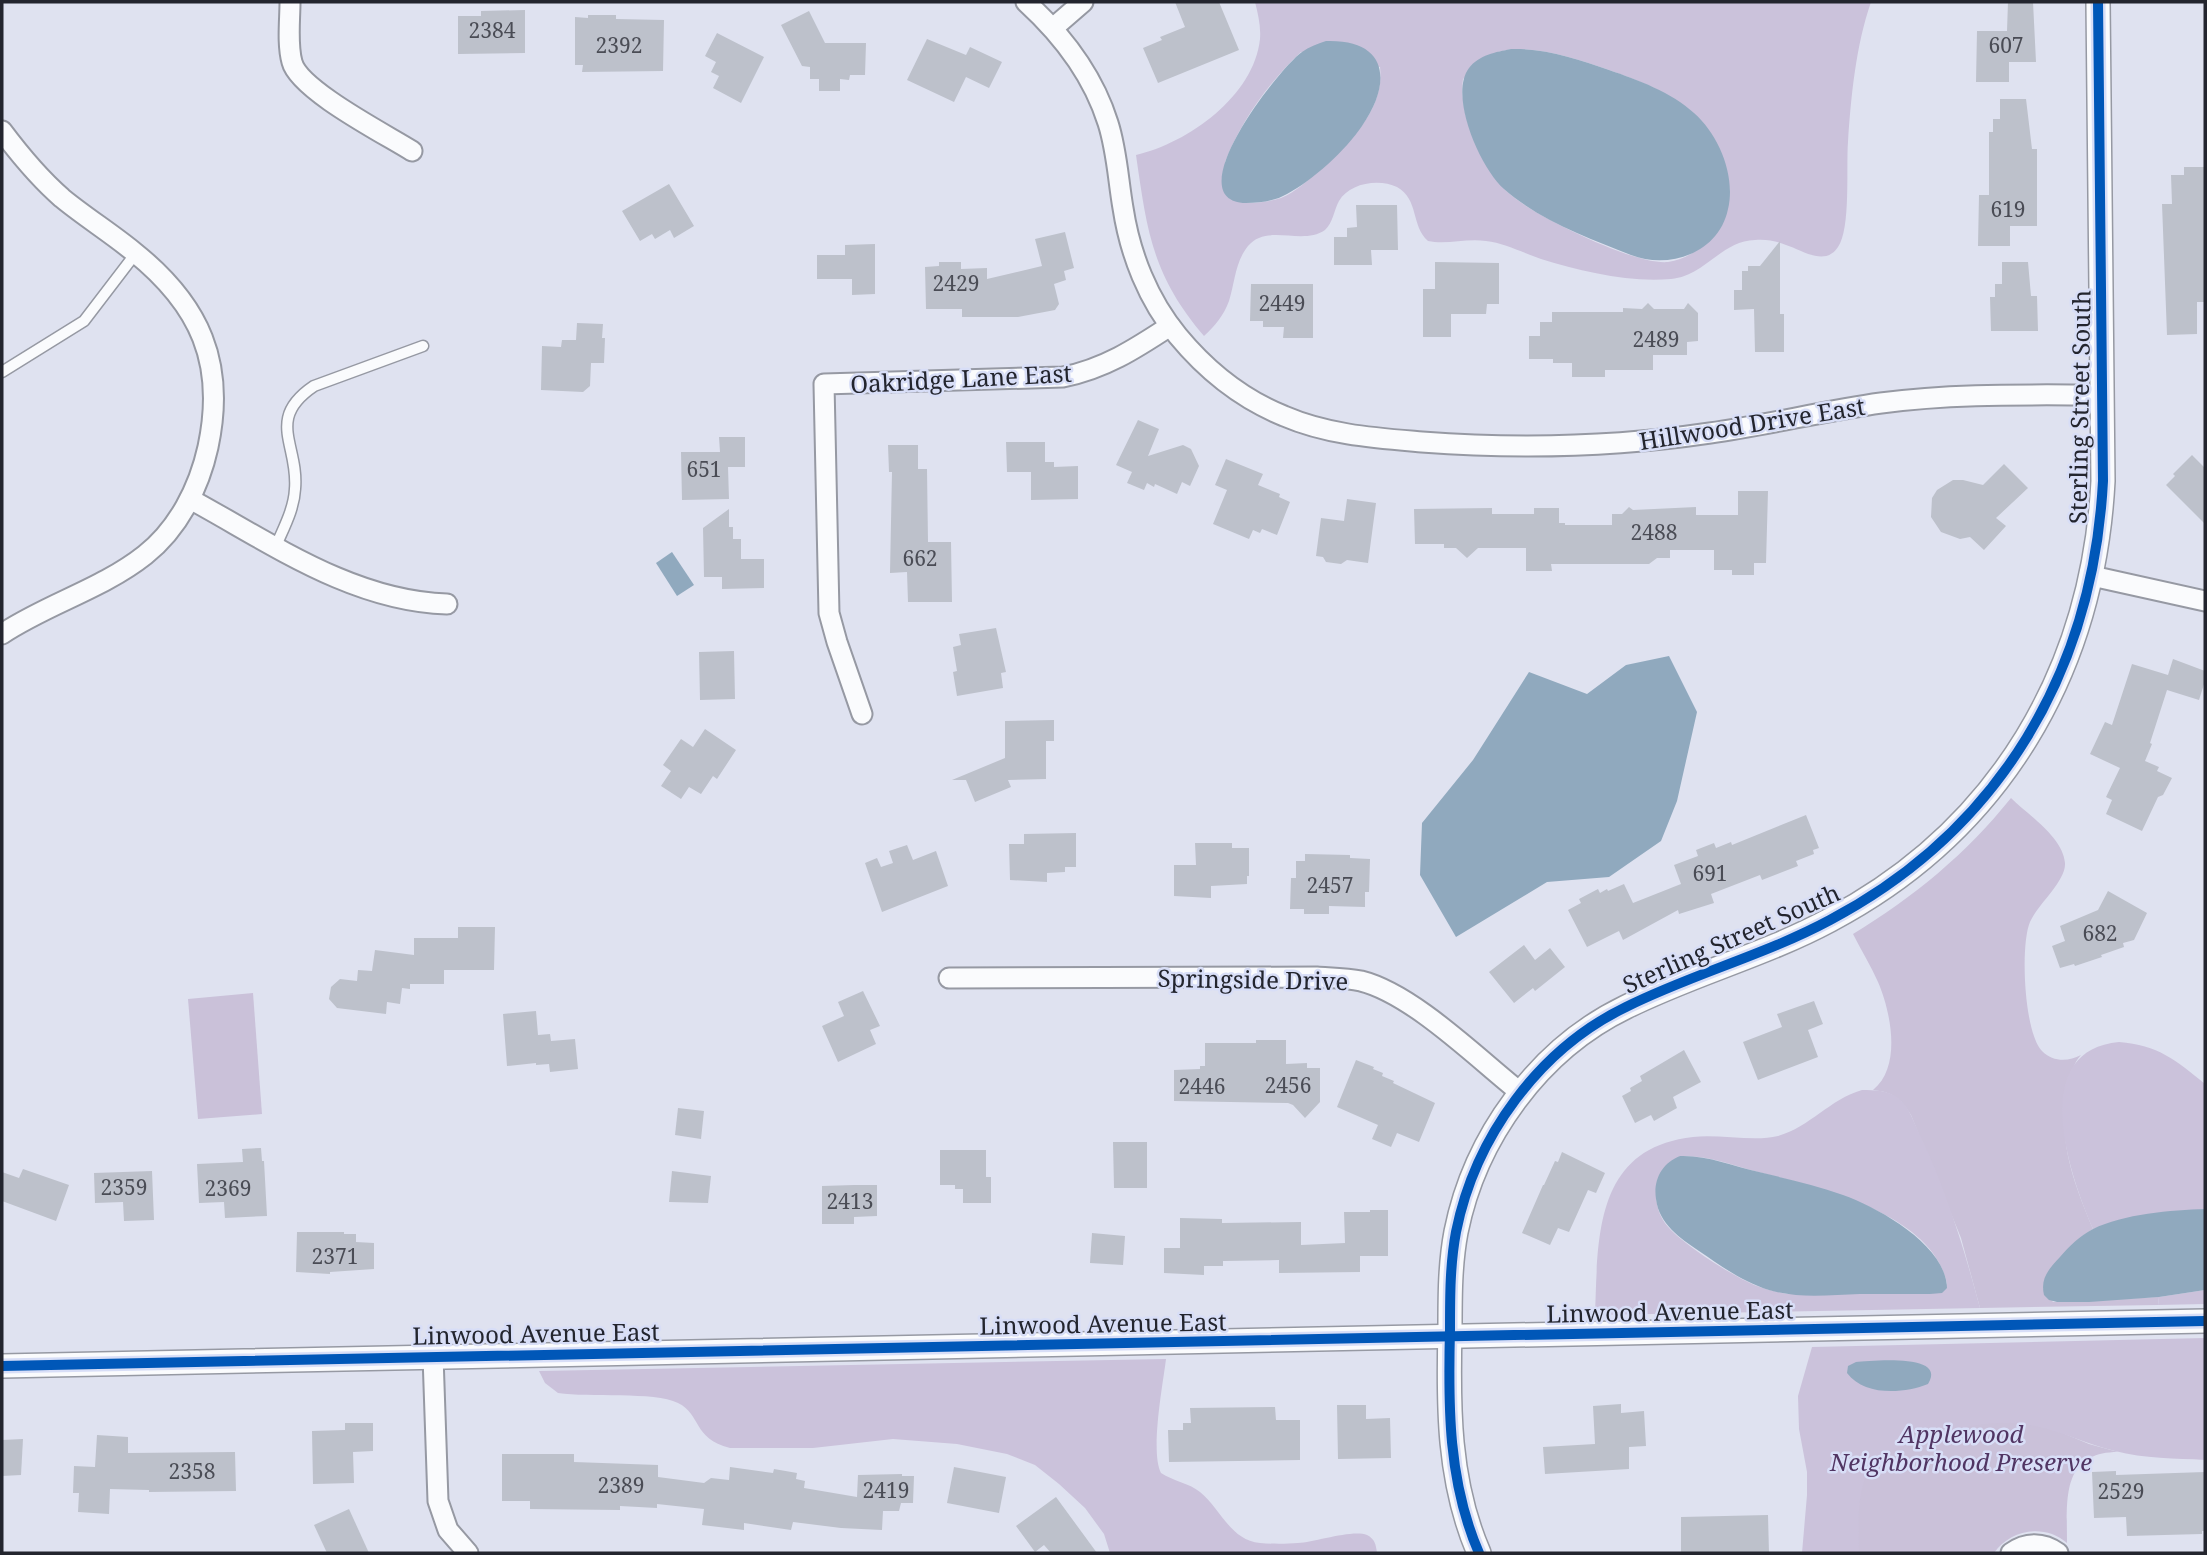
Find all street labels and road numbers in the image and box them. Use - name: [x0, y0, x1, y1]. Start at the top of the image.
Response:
- street label: Sterling Street South: [2060, 290, 2098, 524]
- street label: Oakridge Lane East: [849, 356, 1073, 400]
- street label: Hillwood Drive East: [1637, 389, 1867, 457]
- street label: Sterling Street South: [1617, 875, 1845, 1001]
- street label: Springside Drive: [1157, 961, 1349, 997]
- street label: Linwood Avenue East: [1546, 1292, 1794, 1330]
- street label: Linwood Avenue East: [979, 1304, 1227, 1342]
- street label: Linwood Avenue East: [412, 1314, 660, 1352]

